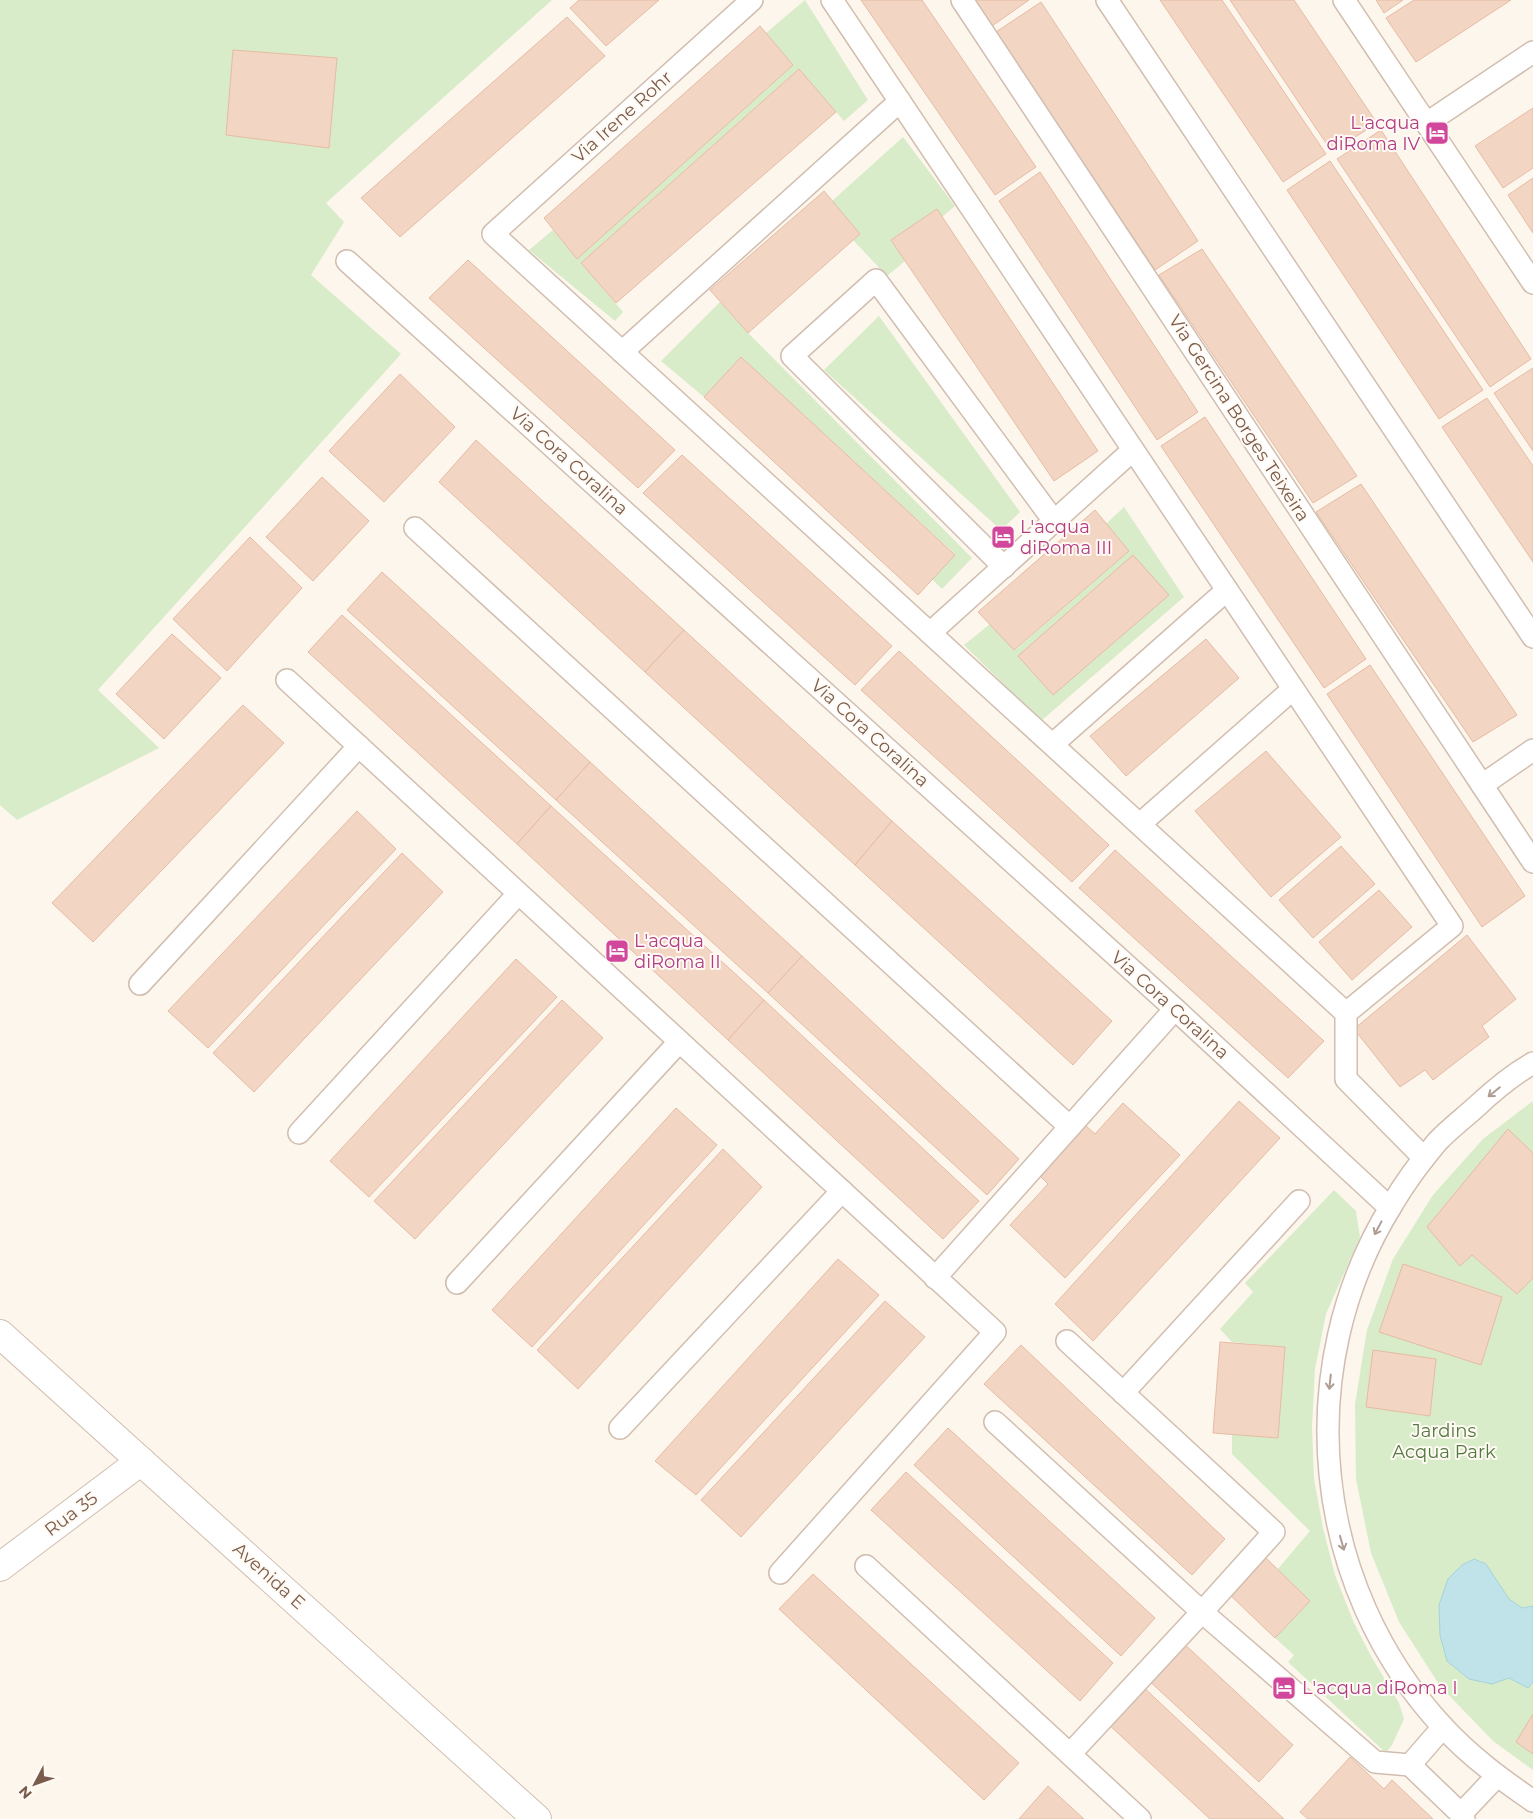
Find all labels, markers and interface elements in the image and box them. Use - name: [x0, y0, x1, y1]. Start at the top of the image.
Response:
- street label: Via Irene Rohr: [567, 66, 677, 168]
- place label: L'acqua diRoma IV: [1326, 112, 1420, 155]
- hotel icon: L'acqua diRoma IV: [1424, 120, 1450, 146]
- street label: Via Gercina Borges Teixeira: [1164, 310, 1314, 526]
- street label: Via Cora Coralina: [505, 402, 633, 520]
- place label: L'acqua diRoma III: [1020, 516, 1112, 559]
- hotel icon: L'acqua diRoma III: [990, 524, 1016, 550]
- street label: Via Cora Coralina: [806, 674, 934, 792]
- place label: L'acqua diRoma II: [634, 930, 721, 973]
- hotel icon: L'acqua diRoma II: [604, 938, 630, 964]
- street label: Via Cora Coralina: [1106, 946, 1234, 1064]
- one-way arrow: [1487, 1086, 1500, 1097]
- one-way arrow: [1373, 1220, 1383, 1235]
- one-way arrow: [1325, 1374, 1335, 1390]
- park label: Jardins Acqua Park: [1392, 1420, 1496, 1463]
- street label: Rua 35: [40, 1487, 102, 1541]
- one-way arrow: [1338, 1535, 1348, 1551]
- street label: Avenida E: [228, 1538, 310, 1614]
- hotel icon: L'acqua diRoma I: [1271, 1675, 1297, 1701]
- place label: L'acqua diRoma I: [1302, 1677, 1458, 1699]
- north arrow: [10, 1759, 60, 1809]
- text: N: [15, 1782, 36, 1803]

